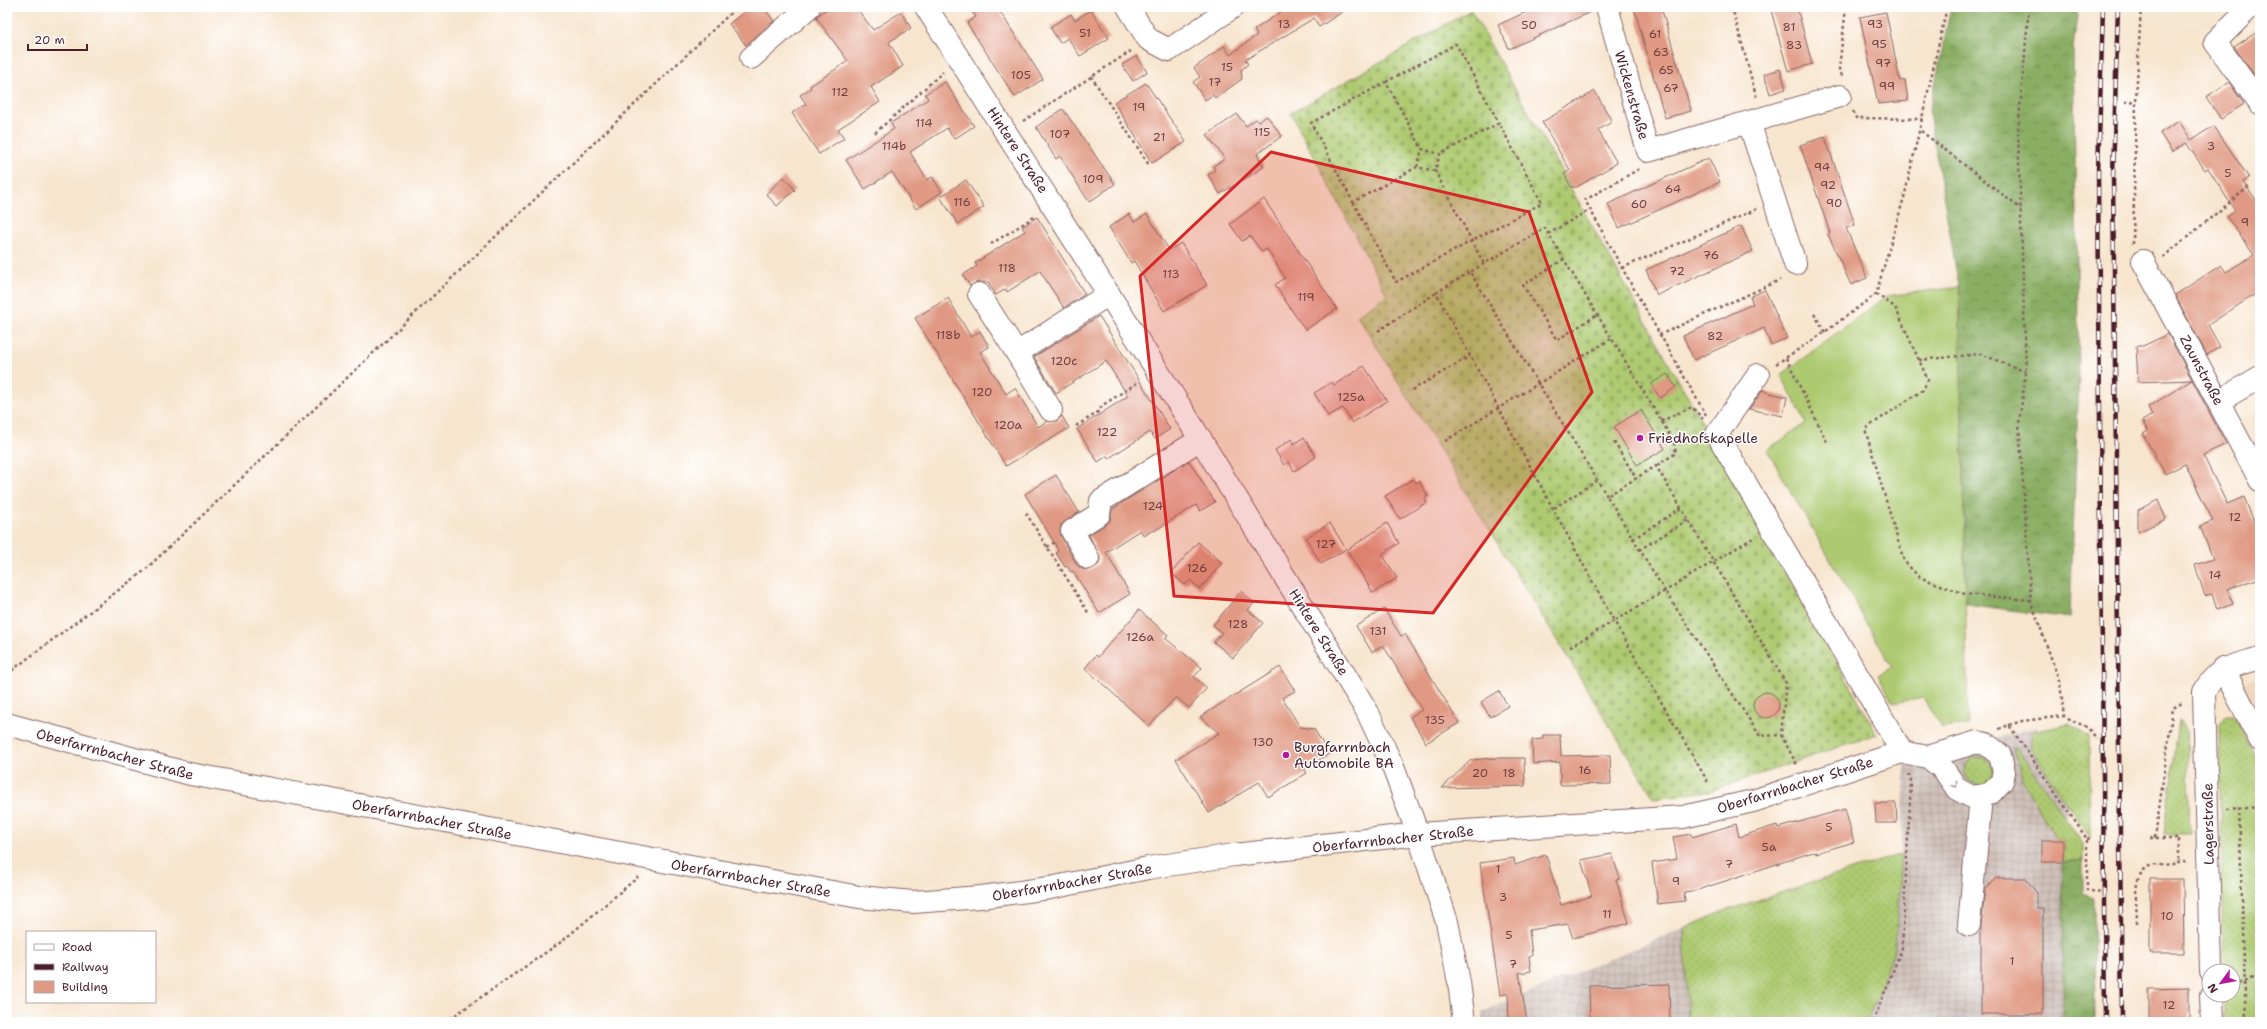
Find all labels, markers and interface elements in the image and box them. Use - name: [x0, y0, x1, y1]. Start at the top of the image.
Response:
- house number: 13: [1278, 16, 1290, 32]
- house number: 93: [1867, 16, 1883, 32]
- house number: 50: [1521, 17, 1537, 33]
- house number: 81: [1783, 19, 1795, 35]
- house number: 51: [1079, 25, 1091, 41]
- scale bar: [28, 26, 87, 52]
- house number: 61: [1649, 26, 1661, 42]
- text: 20 m: [34, 32, 65, 48]
- house number: 95: [1871, 36, 1887, 52]
- house number: 83: [1786, 37, 1802, 53]
- house number: 63: [1653, 44, 1669, 60]
- street label: Wickenstraße: [1611, 48, 1653, 142]
- house number: 97: [1875, 55, 1891, 71]
- house number: 15: [1221, 59, 1233, 75]
- house number: 65: [1658, 62, 1674, 78]
- house number: 105: [1011, 67, 1031, 83]
- house number: 17: [1209, 74, 1221, 90]
- house number: 99: [1879, 78, 1895, 94]
- house number: 67: [1663, 80, 1679, 96]
- house number: 112: [831, 84, 849, 100]
- house number: 19: [1133, 99, 1145, 115]
- street label: Hintere Straße: [983, 103, 1053, 197]
- house number: 114: [915, 115, 933, 131]
- house number: 115: [1254, 124, 1270, 140]
- house number: 107: [1050, 126, 1070, 142]
- house number: 21: [1153, 129, 1165, 145]
- house number: 114b: [882, 138, 906, 154]
- house number: 3: [2207, 138, 2215, 154]
- house number: 94: [1814, 159, 1830, 175]
- house number: 5: [2224, 165, 2232, 181]
- house number: 109: [1082, 171, 1104, 187]
- house number: 92: [1820, 177, 1836, 193]
- house number: 64: [1665, 181, 1681, 197]
- house number: 116: [953, 194, 971, 210]
- house number: 90: [1826, 195, 1842, 211]
- house number: 60: [1631, 196, 1647, 212]
- house number: 9: [2241, 214, 2249, 230]
- house number: 76: [1703, 247, 1719, 263]
- house number: 118: [998, 260, 1016, 276]
- house number: 72: [1669, 263, 1685, 279]
- house number: 113: [1162, 266, 1180, 282]
- house number: 119: [1297, 289, 1315, 305]
- house number: 118b: [936, 327, 960, 343]
- house number: 82: [1707, 328, 1723, 344]
- street label: Zaunstraße: [2176, 332, 2228, 408]
- house number: 120c: [1051, 353, 1077, 369]
- house number: 120: [972, 384, 992, 400]
- house number: 125a: [1337, 389, 1365, 405]
- house number: 120a: [994, 417, 1023, 433]
- house number: 122: [1097, 424, 1117, 440]
- place label: Friedhofskapelle: [1648, 429, 1758, 447]
- marker: Friedhofskapelle: [1635, 433, 1645, 443]
- house number: 124: [1143, 498, 1163, 514]
- house number: 12: [2229, 509, 2241, 525]
- house number: 127: [1316, 536, 1336, 552]
- house number: 126: [1187, 560, 1207, 576]
- house number: 14: [2209, 567, 2221, 583]
- street label: Hintere Straße: [1285, 585, 1353, 679]
- house number: 128: [1228, 616, 1248, 632]
- house number: 131: [1369, 623, 1387, 639]
- house number: 126a: [1126, 629, 1155, 645]
- house number: 135: [1425, 712, 1445, 728]
- street label: Oberfarrnbacher Straße: [34, 724, 196, 784]
- house number: 130: [1252, 734, 1274, 750]
- place label: Burgfarrnbach Automobile BA: [1294, 738, 1394, 772]
- marker: Burgfarrnbach Automobile BA: [1281, 750, 1291, 760]
- street label: Oberfarrnbacher Straße: [1715, 753, 1875, 817]
- house number: 16: [1578, 762, 1592, 778]
- house number: 20: [1472, 765, 1488, 781]
- house number: 18: [1502, 765, 1516, 781]
- one-way arrow: [1950, 781, 1957, 788]
- street label: Lagerstraße: [2198, 783, 2218, 865]
- street label: Oberfarrnbacher Straße: [351, 795, 513, 843]
- house number: 5: [1825, 819, 1833, 835]
- street label: Oberfarrnbacher Straße: [1311, 822, 1475, 856]
- house number: 5a: [1762, 839, 1777, 855]
- street label: Oberfarrnbacher Straße: [669, 855, 833, 901]
- house number: 7: [1725, 856, 1733, 872]
- street label: Oberfarrnbacher Straße: [990, 859, 1154, 905]
- house number: 1: [1495, 861, 1501, 877]
- house number: 9: [1672, 873, 1680, 889]
- house number: 3: [1499, 889, 1507, 905]
- house number: 11: [1602, 906, 1612, 922]
- house number: 10: [2160, 908, 2174, 924]
- house number: 5: [1505, 927, 1513, 943]
- legend: [26, 931, 156, 1003]
- text: Road: [62, 939, 93, 955]
- house number: 1: [2009, 953, 2015, 969]
- house number: 7: [1509, 956, 1517, 972]
- text: Railway: [62, 959, 109, 975]
- north arrow: [2201, 963, 2241, 1003]
- text: Building: [62, 979, 108, 995]
- text: N: [2204, 980, 2222, 996]
- house number: 12: [2163, 997, 2175, 1013]

